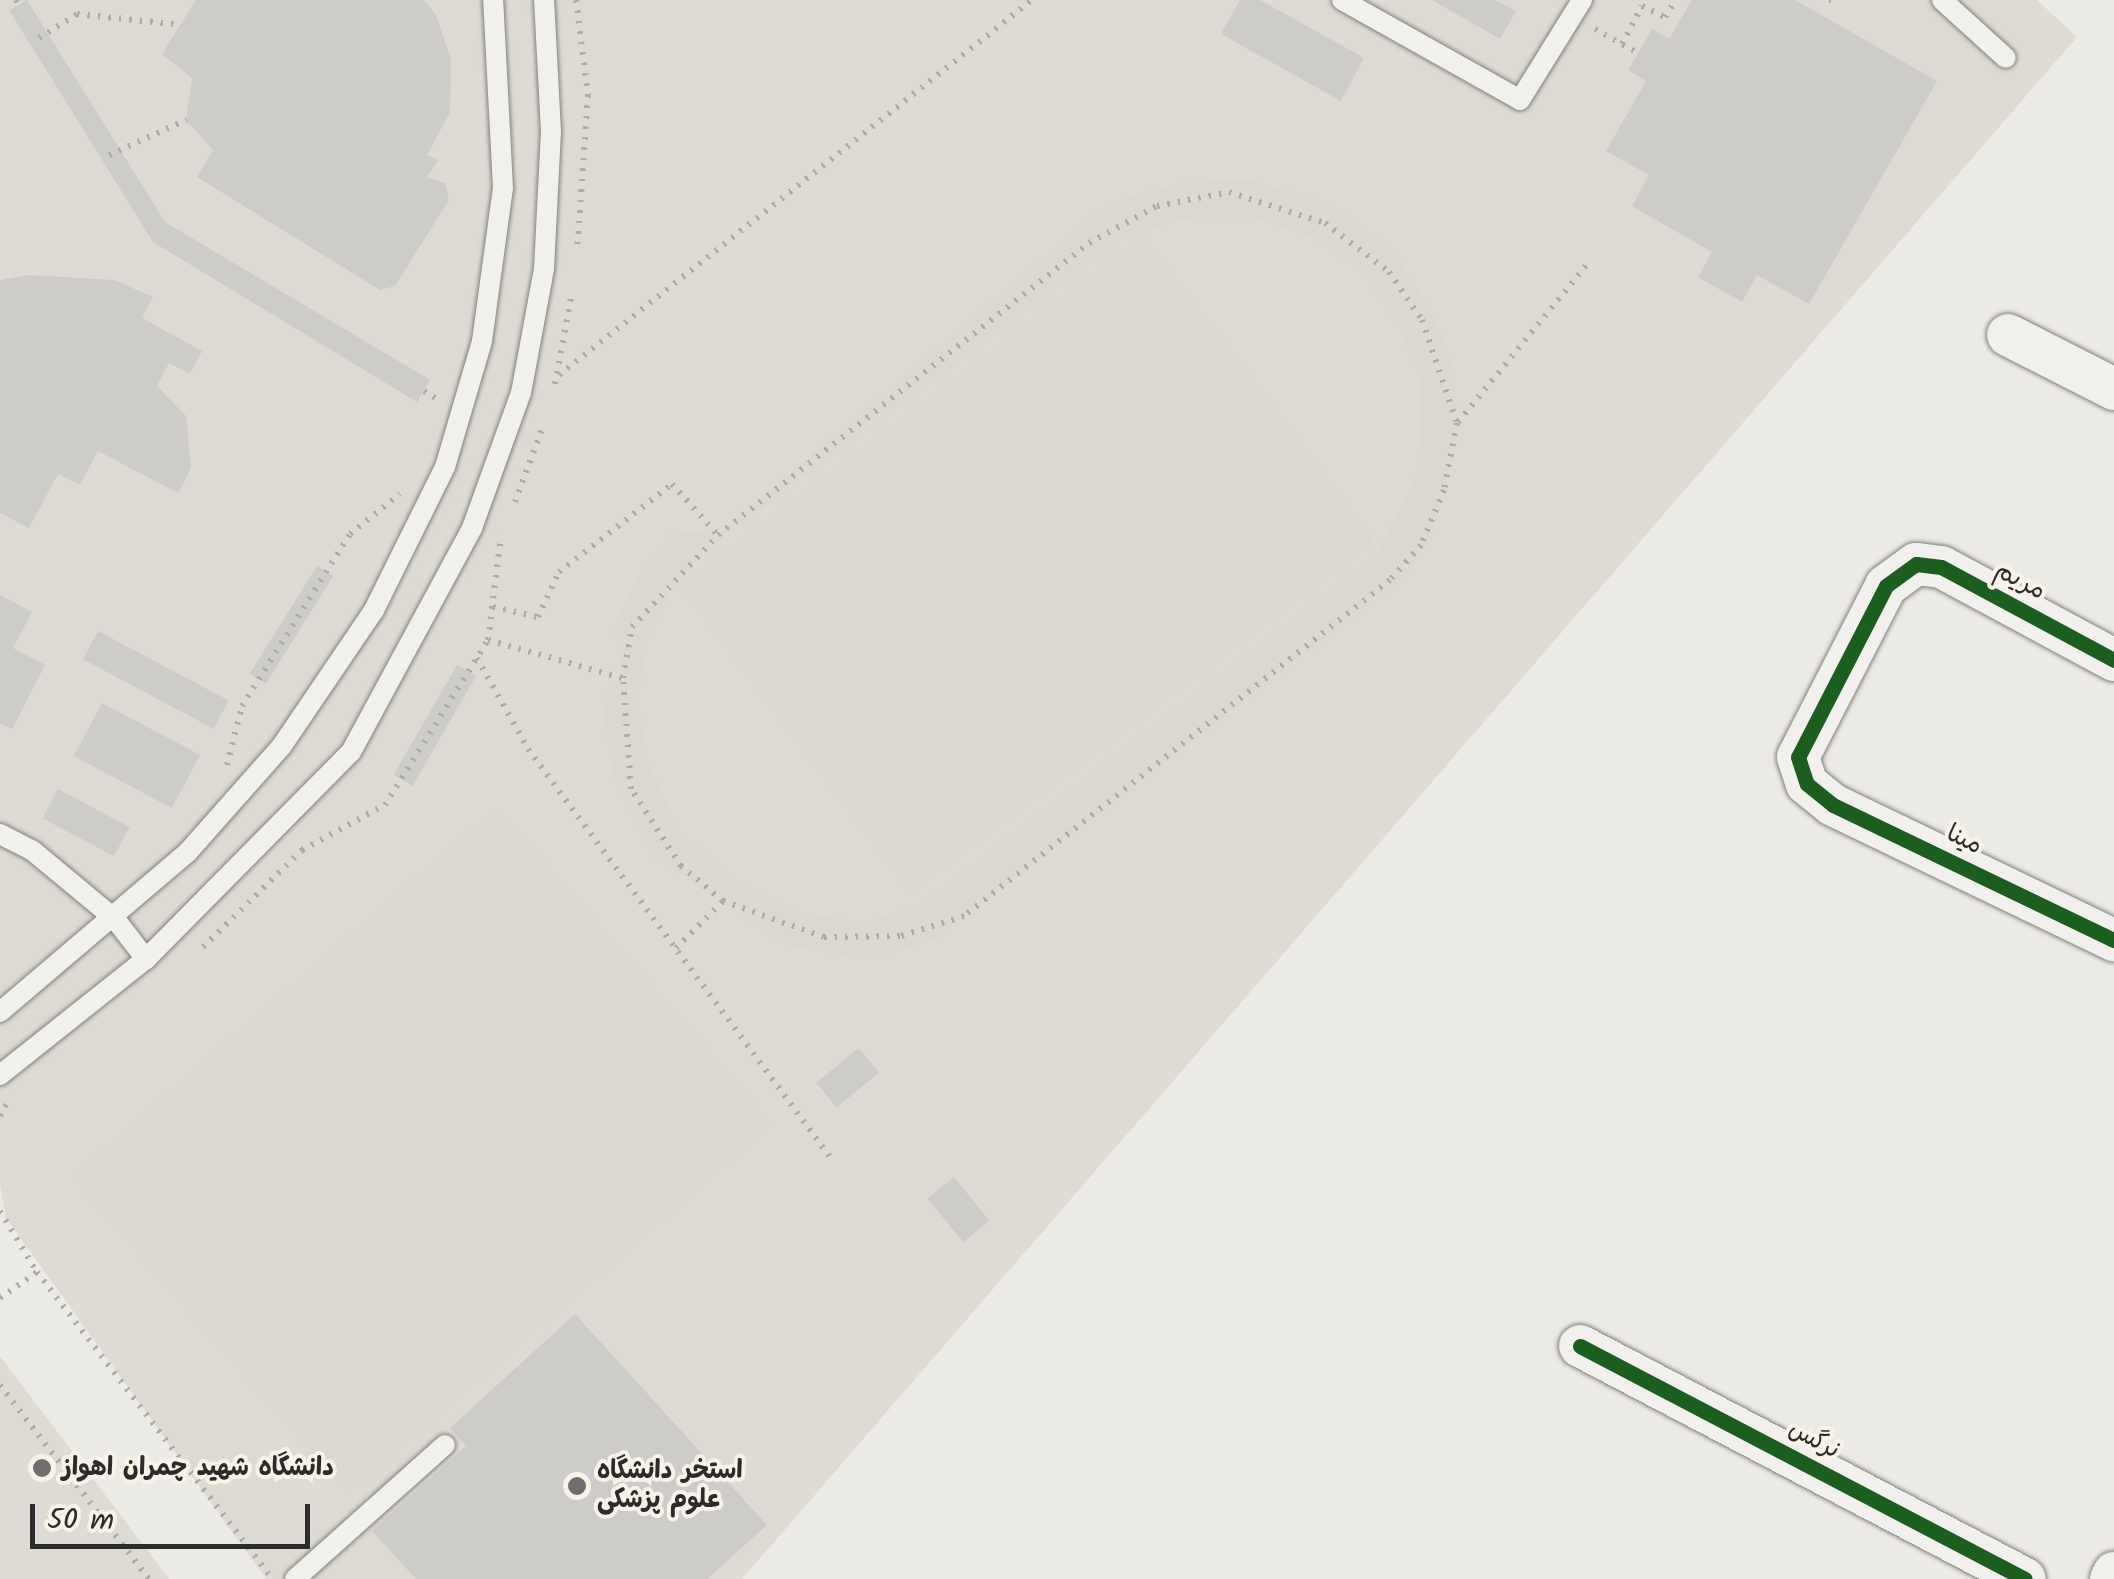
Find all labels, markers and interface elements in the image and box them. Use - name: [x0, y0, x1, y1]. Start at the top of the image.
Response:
- street label: مریم: [1990, 555, 2050, 607]
- street label: مینا: [1941, 819, 1987, 861]
- street label: نرگس: [1783, 1414, 1845, 1466]
- place label: دانشگاه شهید چمران اهواز: [62, 1453, 334, 1483]
- marker: دانشگاه شهید چمران اهواز: [31, 1457, 53, 1479]
- place label: استخر دانشگاه علوم پزشکی: [597, 1457, 743, 1516]
- marker: استخر دانشگاه علوم پزشکی: [566, 1475, 588, 1497]
- scale bar: [35, 1484, 315, 1546]
- text: 50 m: [47, 1497, 114, 1545]

